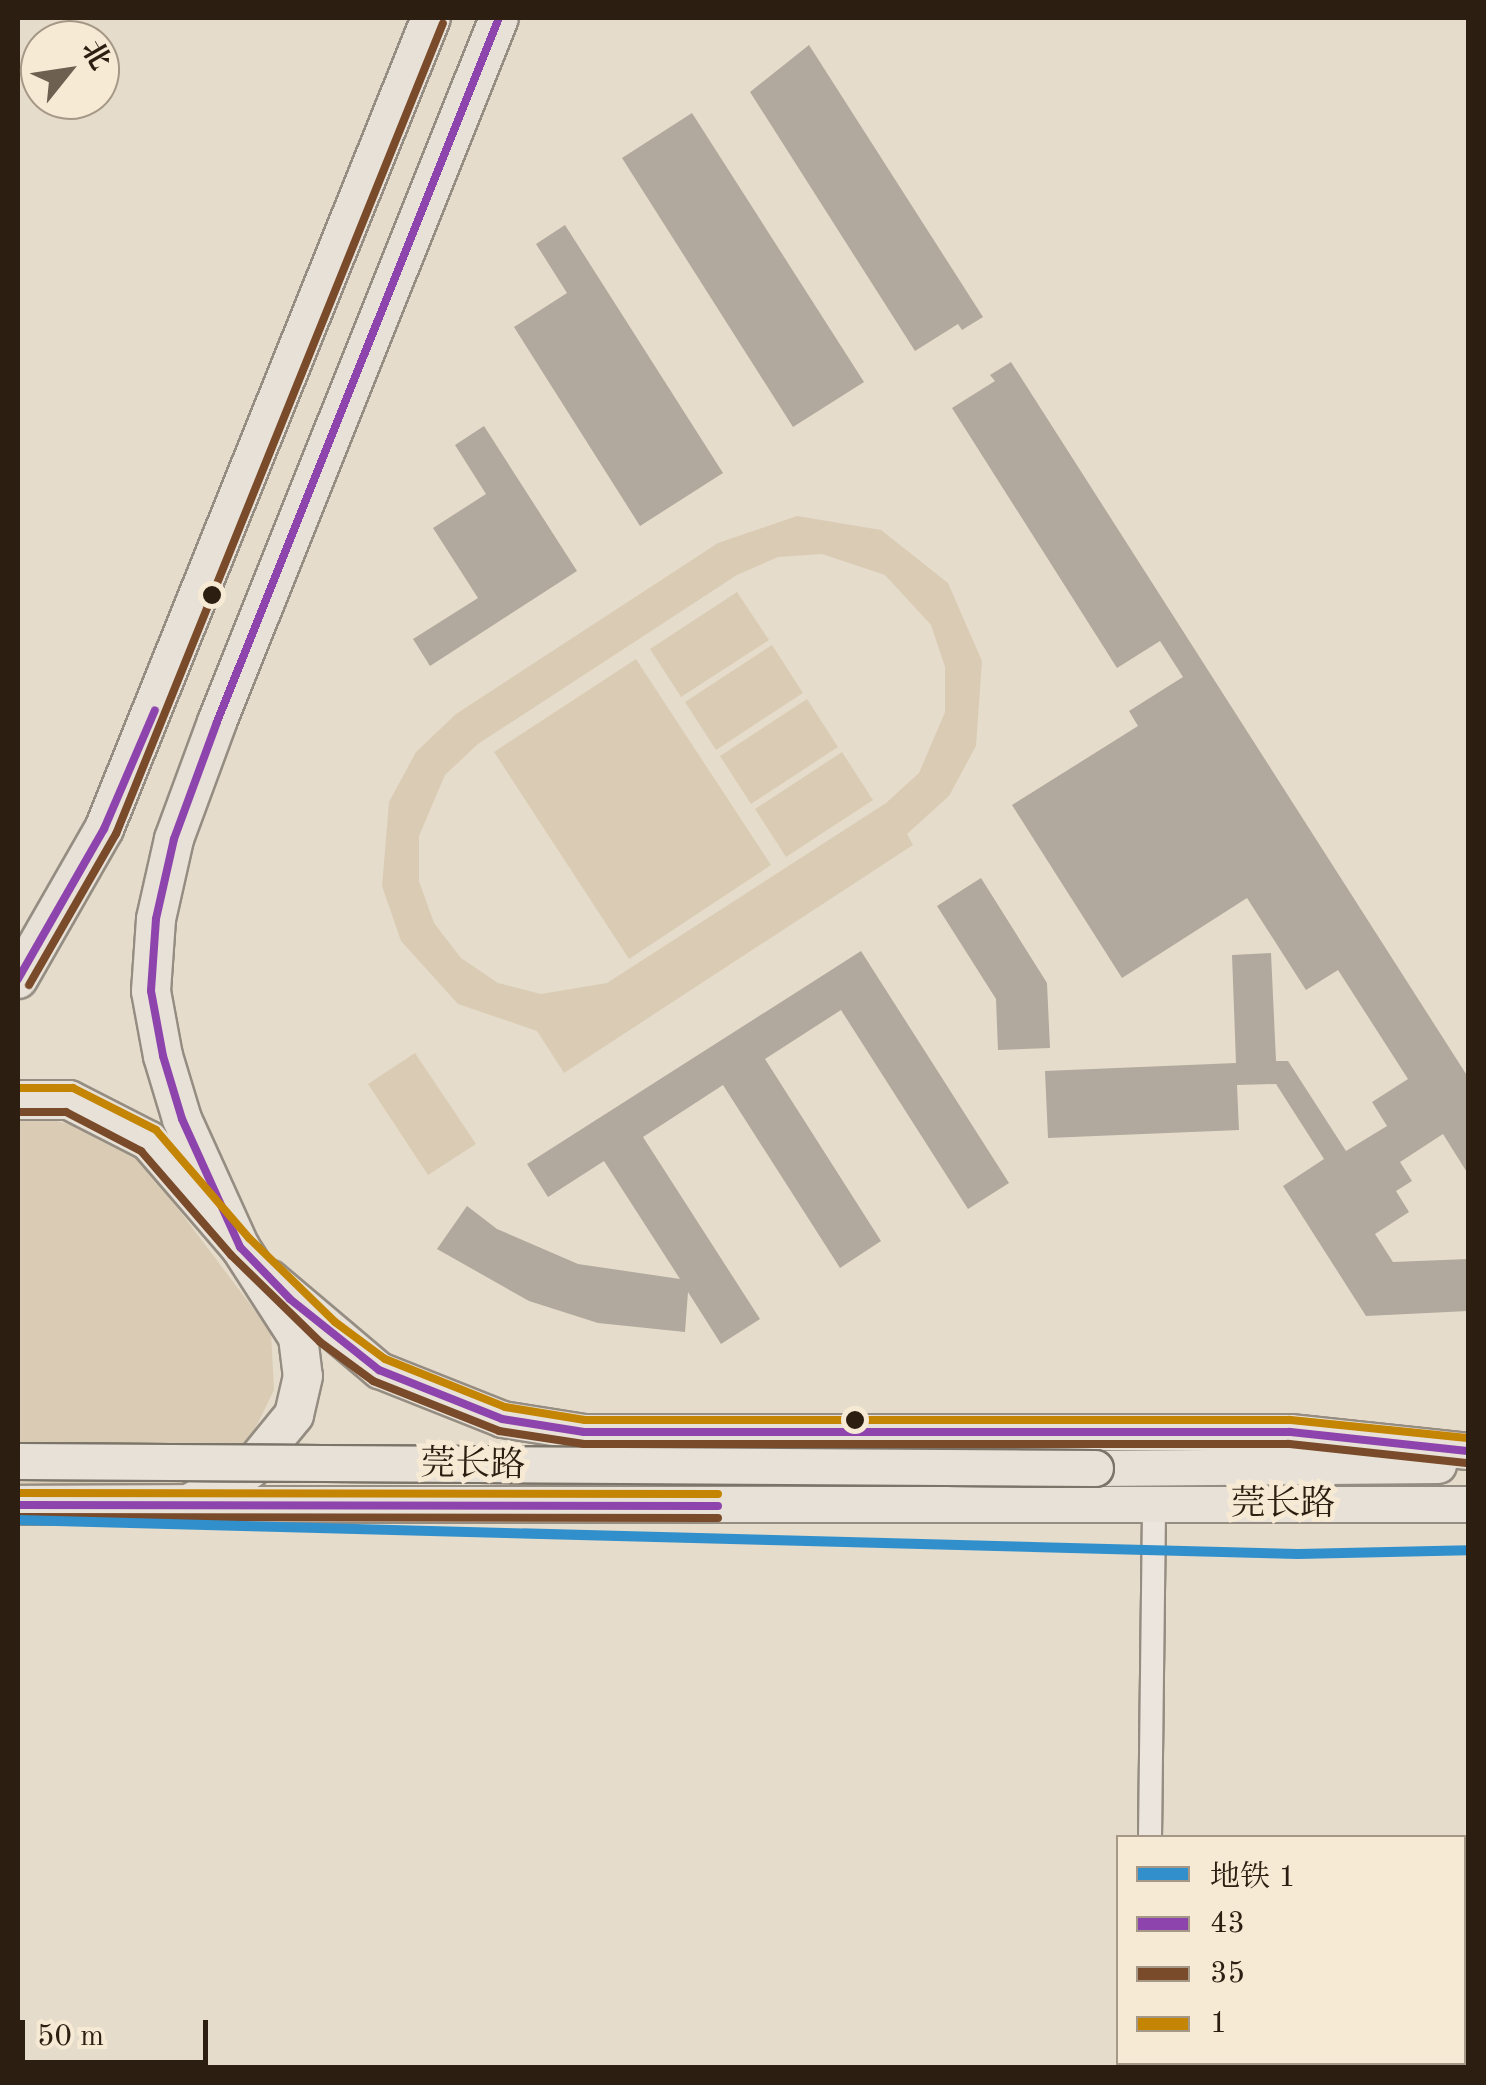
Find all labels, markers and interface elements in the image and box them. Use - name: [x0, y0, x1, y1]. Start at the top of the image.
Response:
- north arrow: [20, 20, 120, 120]
- text: 北: [75, 37, 113, 75]
- unlabelled marker: [202, 585, 222, 605]
- unlabelled marker: [845, 1410, 865, 1430]
- street label: 莞长路: [420, 1444, 526, 1488]
- street label: 莞长路: [1231, 1484, 1335, 1526]
- legend: [1116, 1835, 1466, 2065]
- text: 地铁 1: [1210, 1863, 1296, 1893]
- text: 43: [1210, 1909, 1245, 1939]
- text: 35: [1210, 1959, 1245, 1989]
- scale bar: [25, 2000, 212, 2062]
- text: 1: [1210, 2009, 1227, 2039]
- text: 50 m: [37, 2022, 104, 2052]

